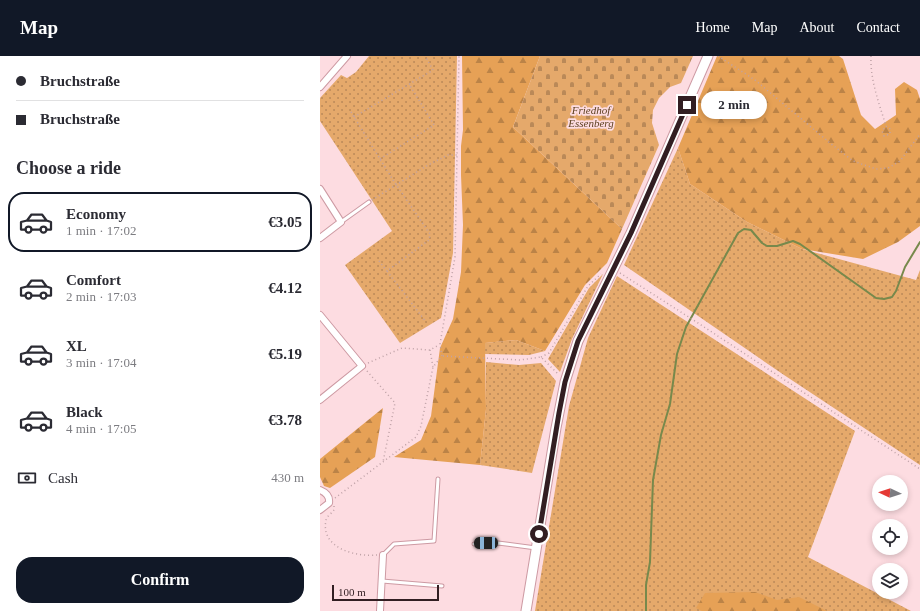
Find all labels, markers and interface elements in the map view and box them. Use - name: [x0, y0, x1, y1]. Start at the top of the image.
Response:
- text: Map: [20, 17, 58, 38]
- text: Home: [696, 20, 730, 35]
- text: Map: [752, 20, 777, 35]
- text: About: [799, 20, 834, 35]
- text: Contact: [856, 20, 900, 35]
- text: Bruchstraße: [40, 73, 120, 89]
- callout: 2 min: [701, 91, 767, 119]
- route end: [678, 96, 696, 114]
- text: 2 min: [718, 97, 750, 112]
- park label: Friedhof Essenberg: [567, 104, 614, 129]
- text: Bruchstraße: [40, 111, 120, 127]
- text: Choose a ride: [16, 158, 121, 178]
- icon: car: [18, 204, 54, 240]
- text: Economy: [66, 206, 126, 222]
- text: €3.05: [268, 214, 302, 230]
- text: 1 min · 17:02: [66, 223, 136, 238]
- icon: car: [18, 270, 54, 306]
- text: Comfort: [66, 272, 121, 288]
- text: €4.12: [268, 280, 302, 296]
- text: 2 min · 17:03: [66, 289, 136, 304]
- icon: car: [18, 336, 54, 372]
- text: XL: [66, 338, 87, 354]
- text: €5.19: [268, 346, 302, 362]
- text: 3 min · 17:04: [66, 355, 136, 370]
- icon: car: [18, 402, 54, 438]
- text: Black: [66, 404, 103, 420]
- text: €3.78: [268, 412, 302, 428]
- text: 4 min · 17:05: [66, 421, 136, 436]
- icon: cash: [16, 467, 38, 489]
- text: Cash: [48, 470, 78, 486]
- text: 430 m: [271, 470, 304, 485]
- north arrow: [872, 475, 908, 511]
- map controls: [872, 475, 908, 599]
- button: locate: [872, 519, 908, 555]
- route start: [530, 525, 548, 543]
- car: [474, 537, 498, 549]
- button: Confirm: [16, 557, 304, 603]
- button: layers: [872, 563, 908, 599]
- scale bar: [332, 583, 439, 602]
- text: 100 m: [338, 586, 366, 598]

